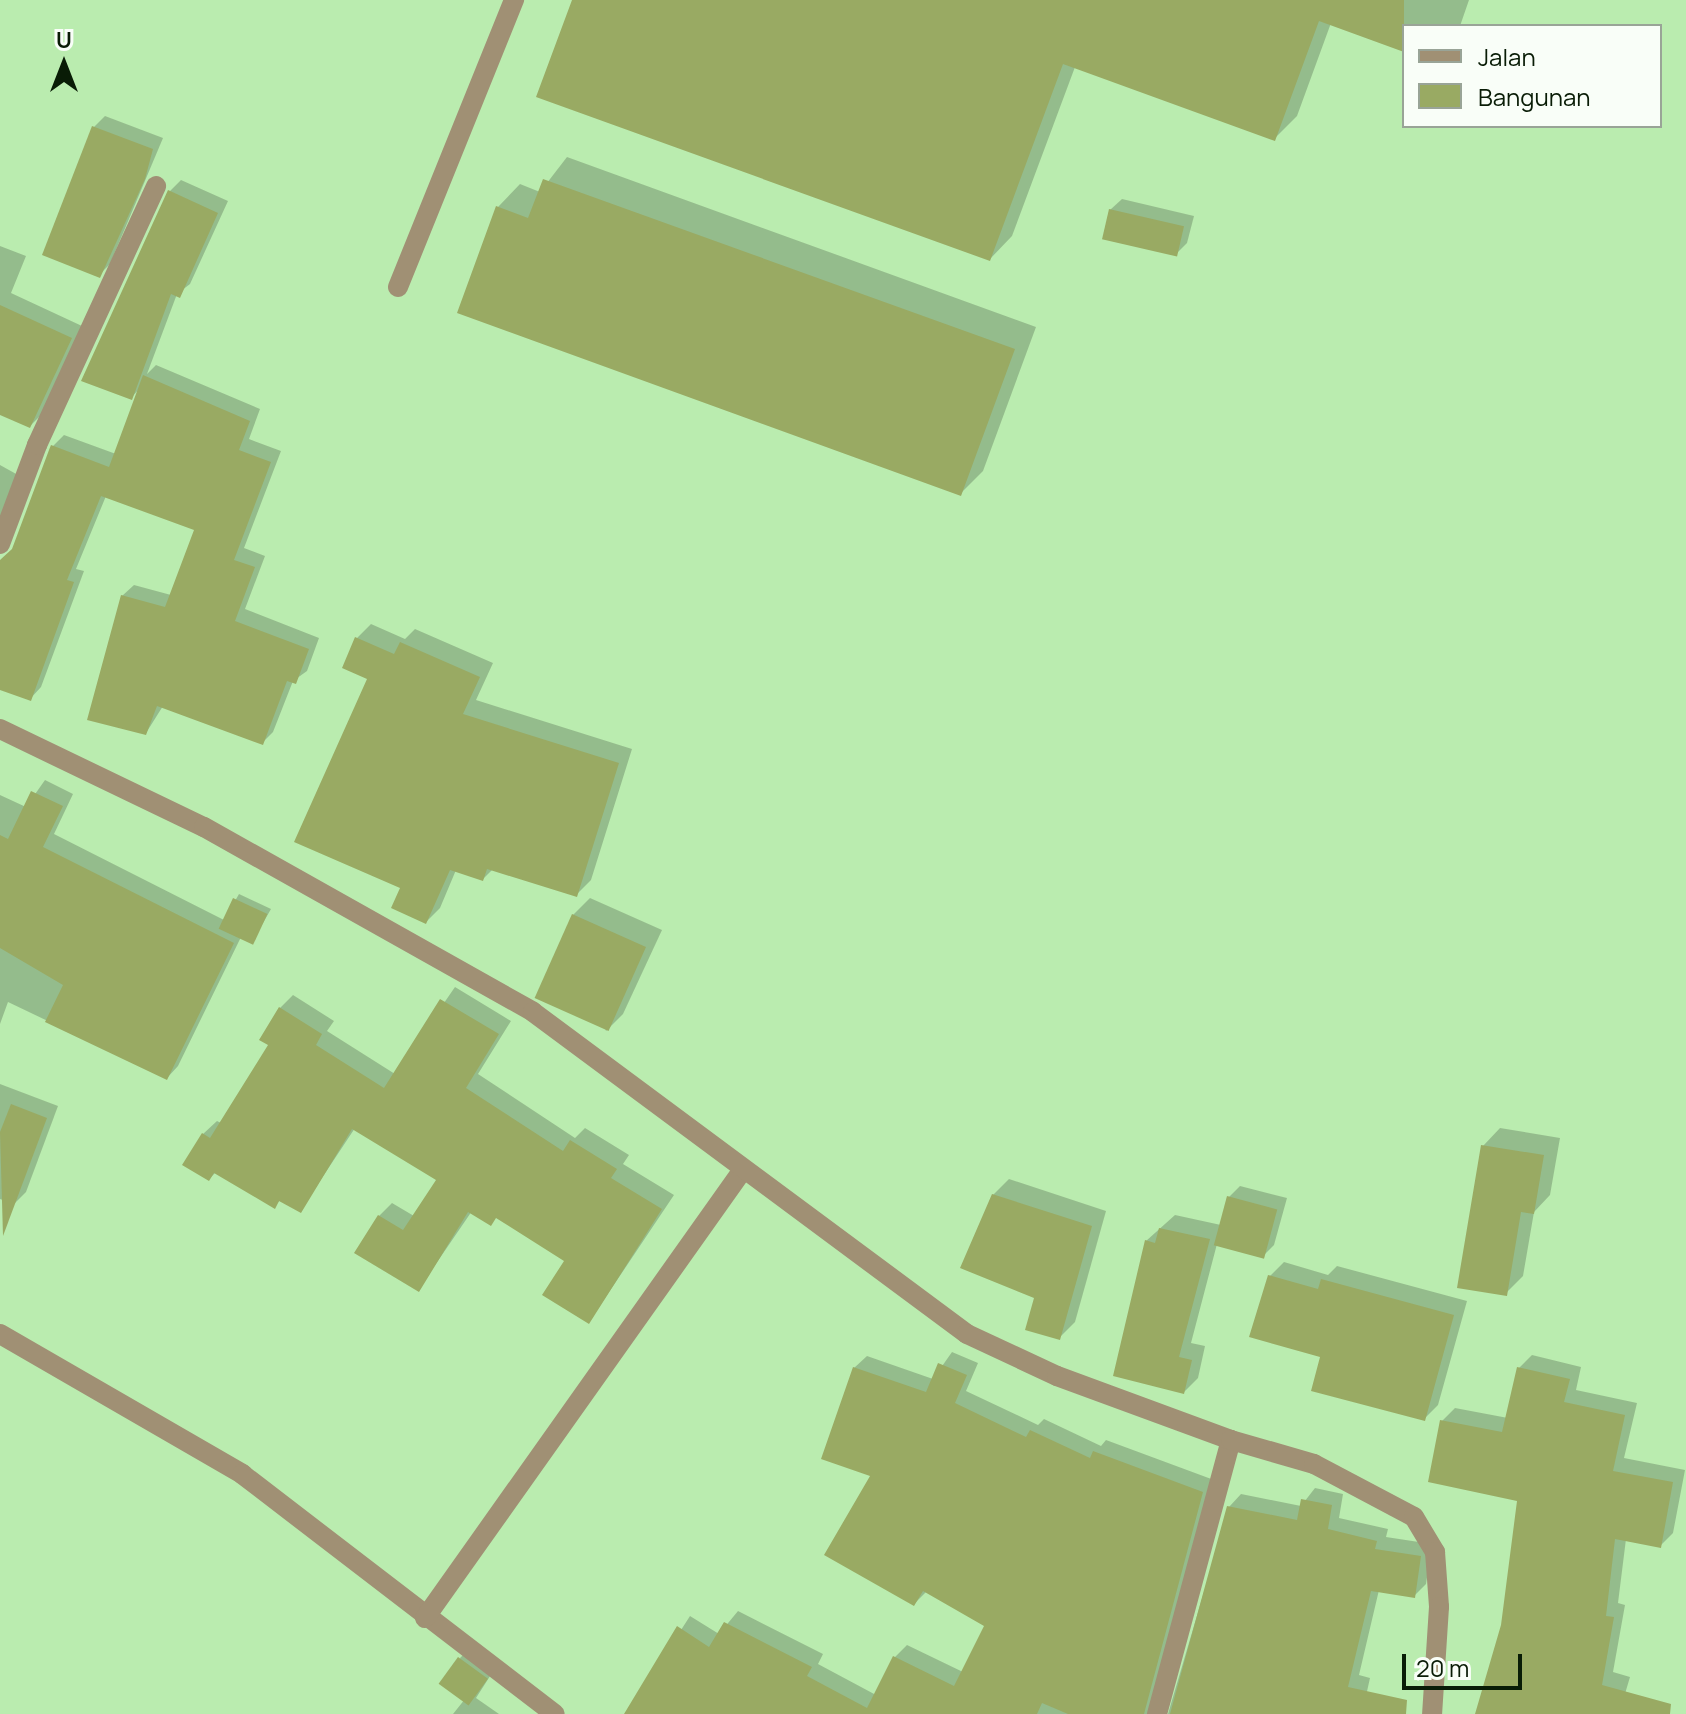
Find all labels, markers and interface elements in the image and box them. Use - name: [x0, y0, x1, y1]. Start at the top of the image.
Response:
- north arrow: [24, 24, 104, 104]
- legend: [1402, 24, 1662, 128]
- text: U: [56, 25, 72, 55]
- text: Jalan: [1478, 40, 1536, 73]
- text: Bangunan: [1478, 80, 1591, 113]
- scale bar: [1406, 1638, 1526, 1688]
- text: 20 m: [1416, 1651, 1469, 1684]

